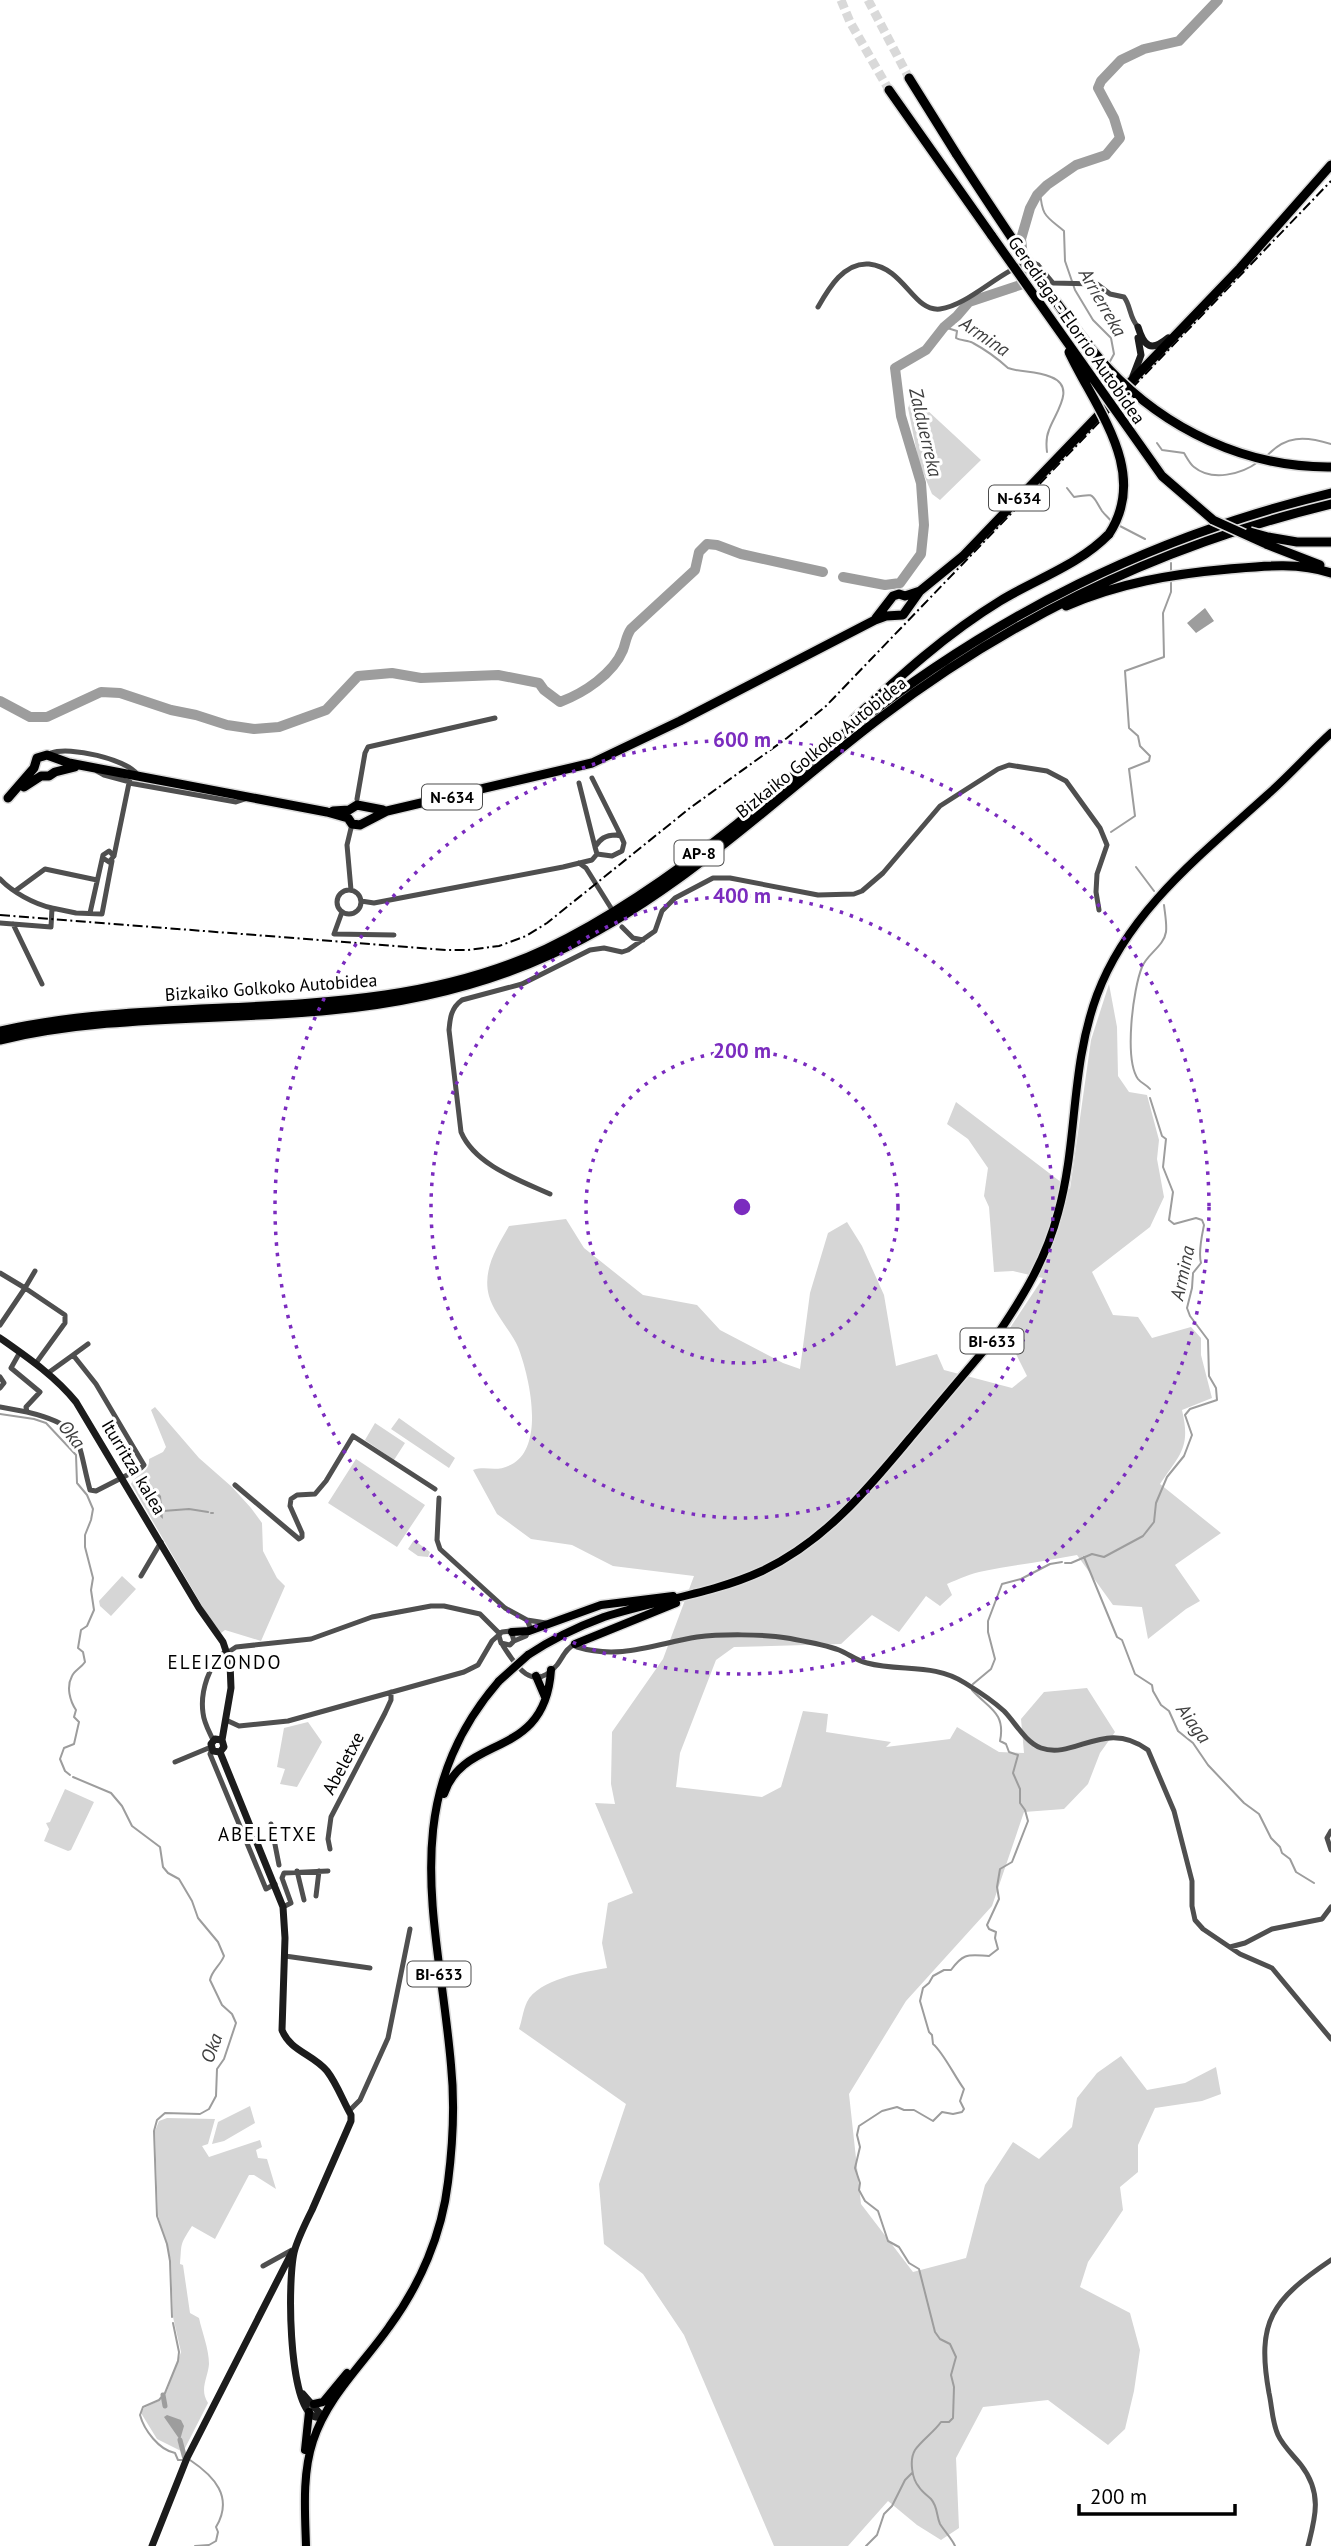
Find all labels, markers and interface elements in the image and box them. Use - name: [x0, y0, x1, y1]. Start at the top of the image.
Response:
- street label: Gerediaga - Elorrio Autobidea: [1003, 232, 1151, 428]
- water label: Arrierreka: [1073, 263, 1133, 341]
- water label: Armina: [955, 310, 1015, 362]
- water label: Zalduerreka: [904, 384, 948, 480]
- road number: N-634: [989, 485, 1049, 510]
- street label: Bizkaiko Golkoko Autobidea: [731, 671, 911, 823]
- text: 600 m: [713, 726, 771, 753]
- road number: N-634: [422, 784, 482, 810]
- road number: AP-8: [674, 840, 724, 866]
- text: 400 m: [713, 882, 771, 909]
- street label: Bizkaiko Golkoko Autobidea: [164, 968, 378, 1006]
- text: 200 m: [713, 1037, 771, 1064]
- centre of rings: [730, 1195, 754, 1219]
- water label: Armina: [1164, 1243, 1200, 1304]
- road number: BI-633: [960, 1329, 1024, 1354]
- water label: Oka: [53, 1415, 91, 1454]
- street label: Iturritza kalea: [97, 1415, 171, 1519]
- district label: ELEIZONDO: [168, 1650, 282, 1674]
- water label: Aiaga: [1171, 1697, 1217, 1748]
- street label: Abeletxe: [317, 1728, 369, 1798]
- district label: ABELETXE: [218, 1822, 318, 1846]
- road number: BI-633: [408, 1962, 471, 1986]
- water label: Oka: [195, 2029, 228, 2066]
- scale bar: [1079, 2472, 1235, 2516]
- text: 200 m: [1090, 2483, 1147, 2510]

